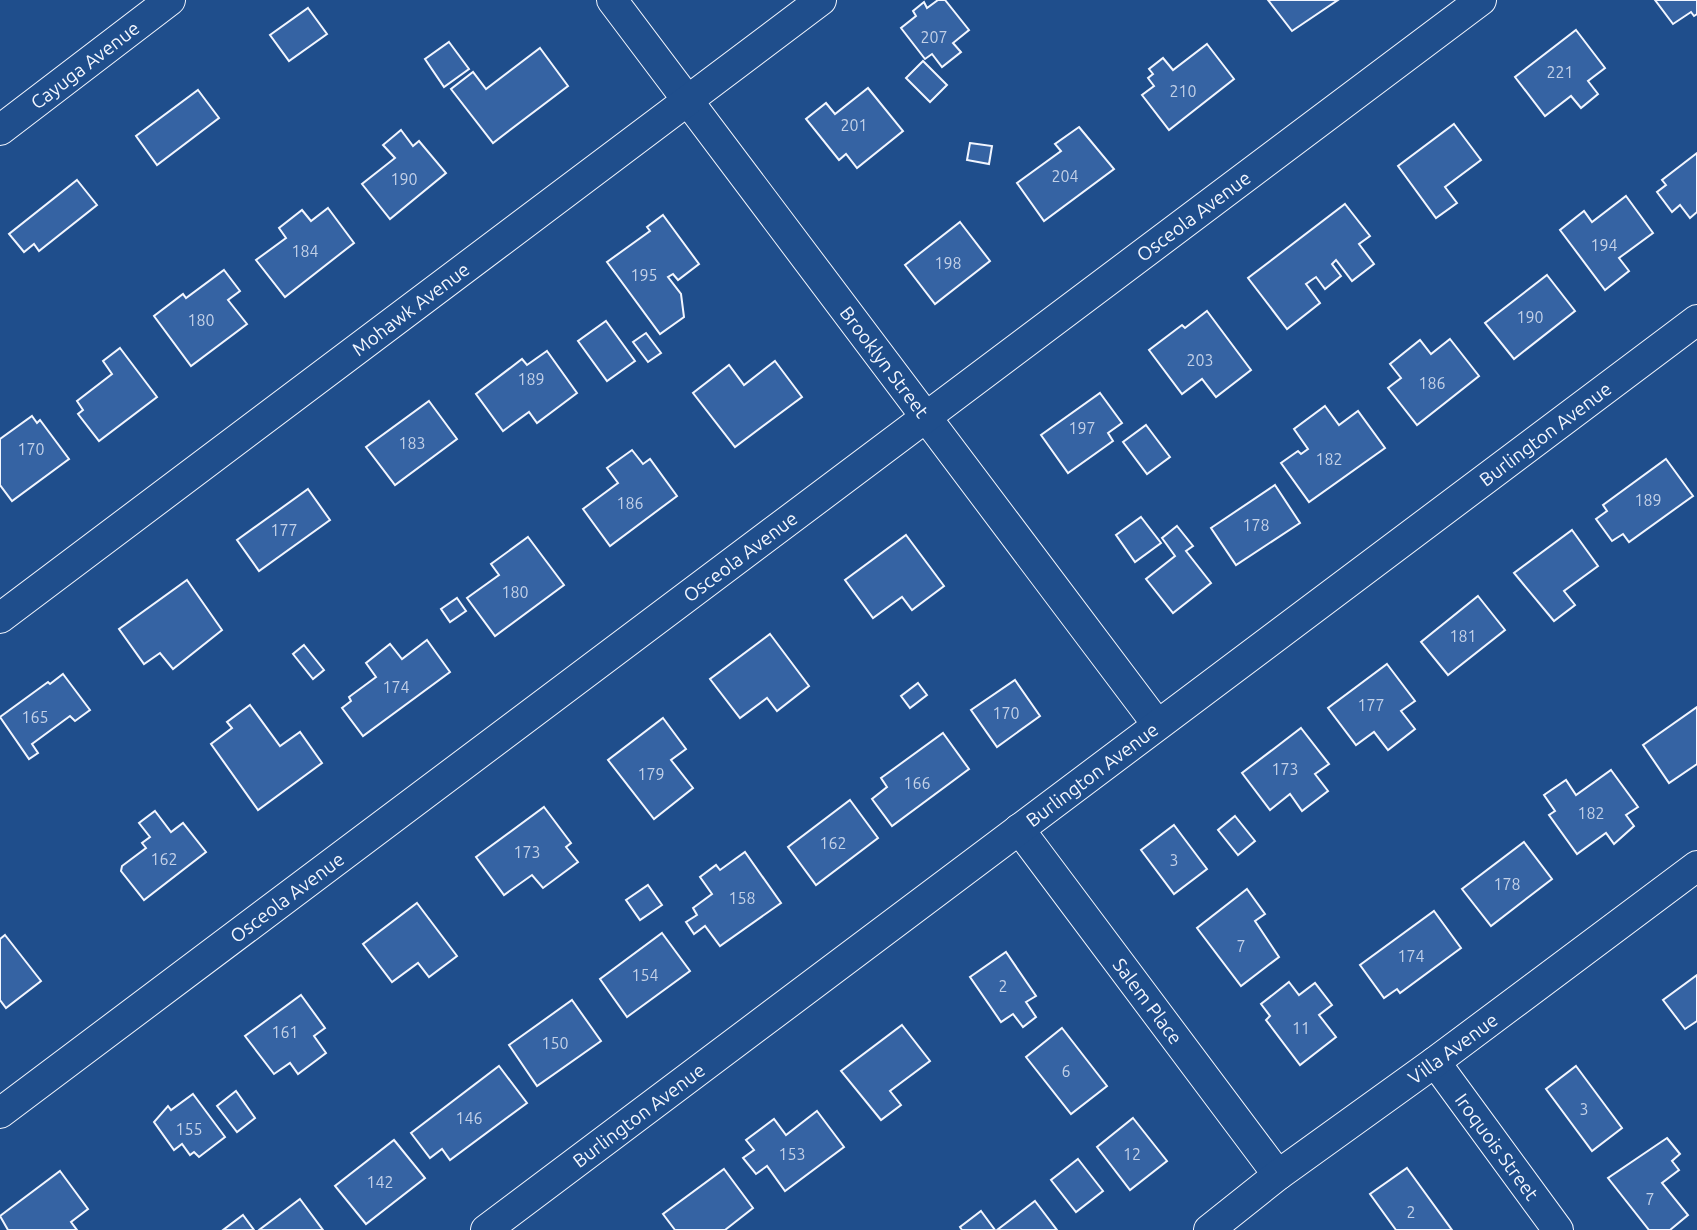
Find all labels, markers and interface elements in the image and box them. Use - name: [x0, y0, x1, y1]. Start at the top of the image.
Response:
- street label: Cayuga Avenue: [26, 17, 144, 113]
- house number: 207: [920, 28, 948, 46]
- house number: 221: [1546, 63, 1574, 81]
- house number: 210: [1169, 82, 1197, 100]
- house number: 201: [840, 116, 868, 134]
- street label: Osceola Avenue: [1132, 166, 1255, 266]
- house number: 204: [1051, 167, 1079, 185]
- house number: 190: [390, 170, 418, 188]
- house number: 194: [1590, 236, 1618, 254]
- house number: 184: [291, 242, 319, 260]
- house number: 198: [934, 254, 962, 272]
- street label: Mohawk Avenue: [348, 258, 474, 360]
- house number: 195: [630, 266, 658, 284]
- street label: Brooklyn Street: [835, 302, 934, 422]
- house number: 190: [1516, 308, 1544, 326]
- house number: 180: [187, 311, 215, 329]
- house number: 203: [1186, 351, 1214, 369]
- house number: 189: [517, 370, 545, 388]
- house number: 186: [1418, 374, 1446, 392]
- street label: Burlington Avenue: [1475, 377, 1616, 491]
- house number: 197: [1068, 419, 1096, 437]
- house number: 183: [398, 434, 426, 452]
- house number: 170: [17, 440, 45, 458]
- house number: 182: [1315, 450, 1343, 468]
- house number: 189: [1634, 491, 1662, 509]
- house number: 186: [616, 494, 644, 512]
- street label: Osceola Avenue: [679, 507, 801, 607]
- house number: 178: [1242, 516, 1270, 534]
- house number: 177: [270, 521, 298, 539]
- house number: 180: [501, 583, 529, 601]
- house number: 181: [1449, 627, 1477, 645]
- house number: 174: [382, 678, 410, 696]
- house number: 177: [1357, 696, 1385, 714]
- house number: 170: [992, 704, 1020, 722]
- house number: 165: [21, 708, 49, 726]
- street label: Burlington Avenue: [1022, 718, 1162, 831]
- house number: 173: [1271, 760, 1299, 778]
- house number: 179: [637, 765, 665, 783]
- house number: 166: [903, 774, 931, 792]
- house number: 182: [1577, 804, 1605, 822]
- house number: 162: [819, 834, 847, 852]
- house number: 173: [513, 843, 541, 861]
- street label: Osceola Avenue: [226, 847, 348, 947]
- house number: 162: [150, 850, 178, 868]
- house number: 3: [1169, 851, 1179, 869]
- house number: 178: [1493, 875, 1521, 893]
- house number: 158: [728, 889, 756, 907]
- house number: 7: [1236, 937, 1246, 955]
- house number: 174: [1397, 947, 1425, 965]
- street label: Salem Place: [1109, 954, 1187, 1048]
- house number: 154: [631, 966, 659, 984]
- house number: 2: [998, 977, 1008, 995]
- street label: Villa Avenue: [1404, 1008, 1502, 1089]
- house number: 11: [1292, 1019, 1310, 1037]
- house number: 161: [271, 1023, 299, 1041]
- house number: 150: [541, 1034, 569, 1052]
- street label: Burlington Avenue: [568, 1059, 709, 1172]
- house number: 6: [1061, 1062, 1071, 1080]
- street label: Iroquois Street: [1451, 1089, 1544, 1205]
- house number: 3: [1579, 1100, 1589, 1118]
- house number: 146: [455, 1109, 483, 1127]
- house number: 155: [175, 1120, 203, 1138]
- house number: 153: [778, 1145, 806, 1163]
- house number: 12: [1123, 1145, 1141, 1163]
- house number: 142: [366, 1173, 394, 1191]
- house number: 7: [1645, 1190, 1655, 1208]
- house number: 2: [1406, 1203, 1416, 1221]

